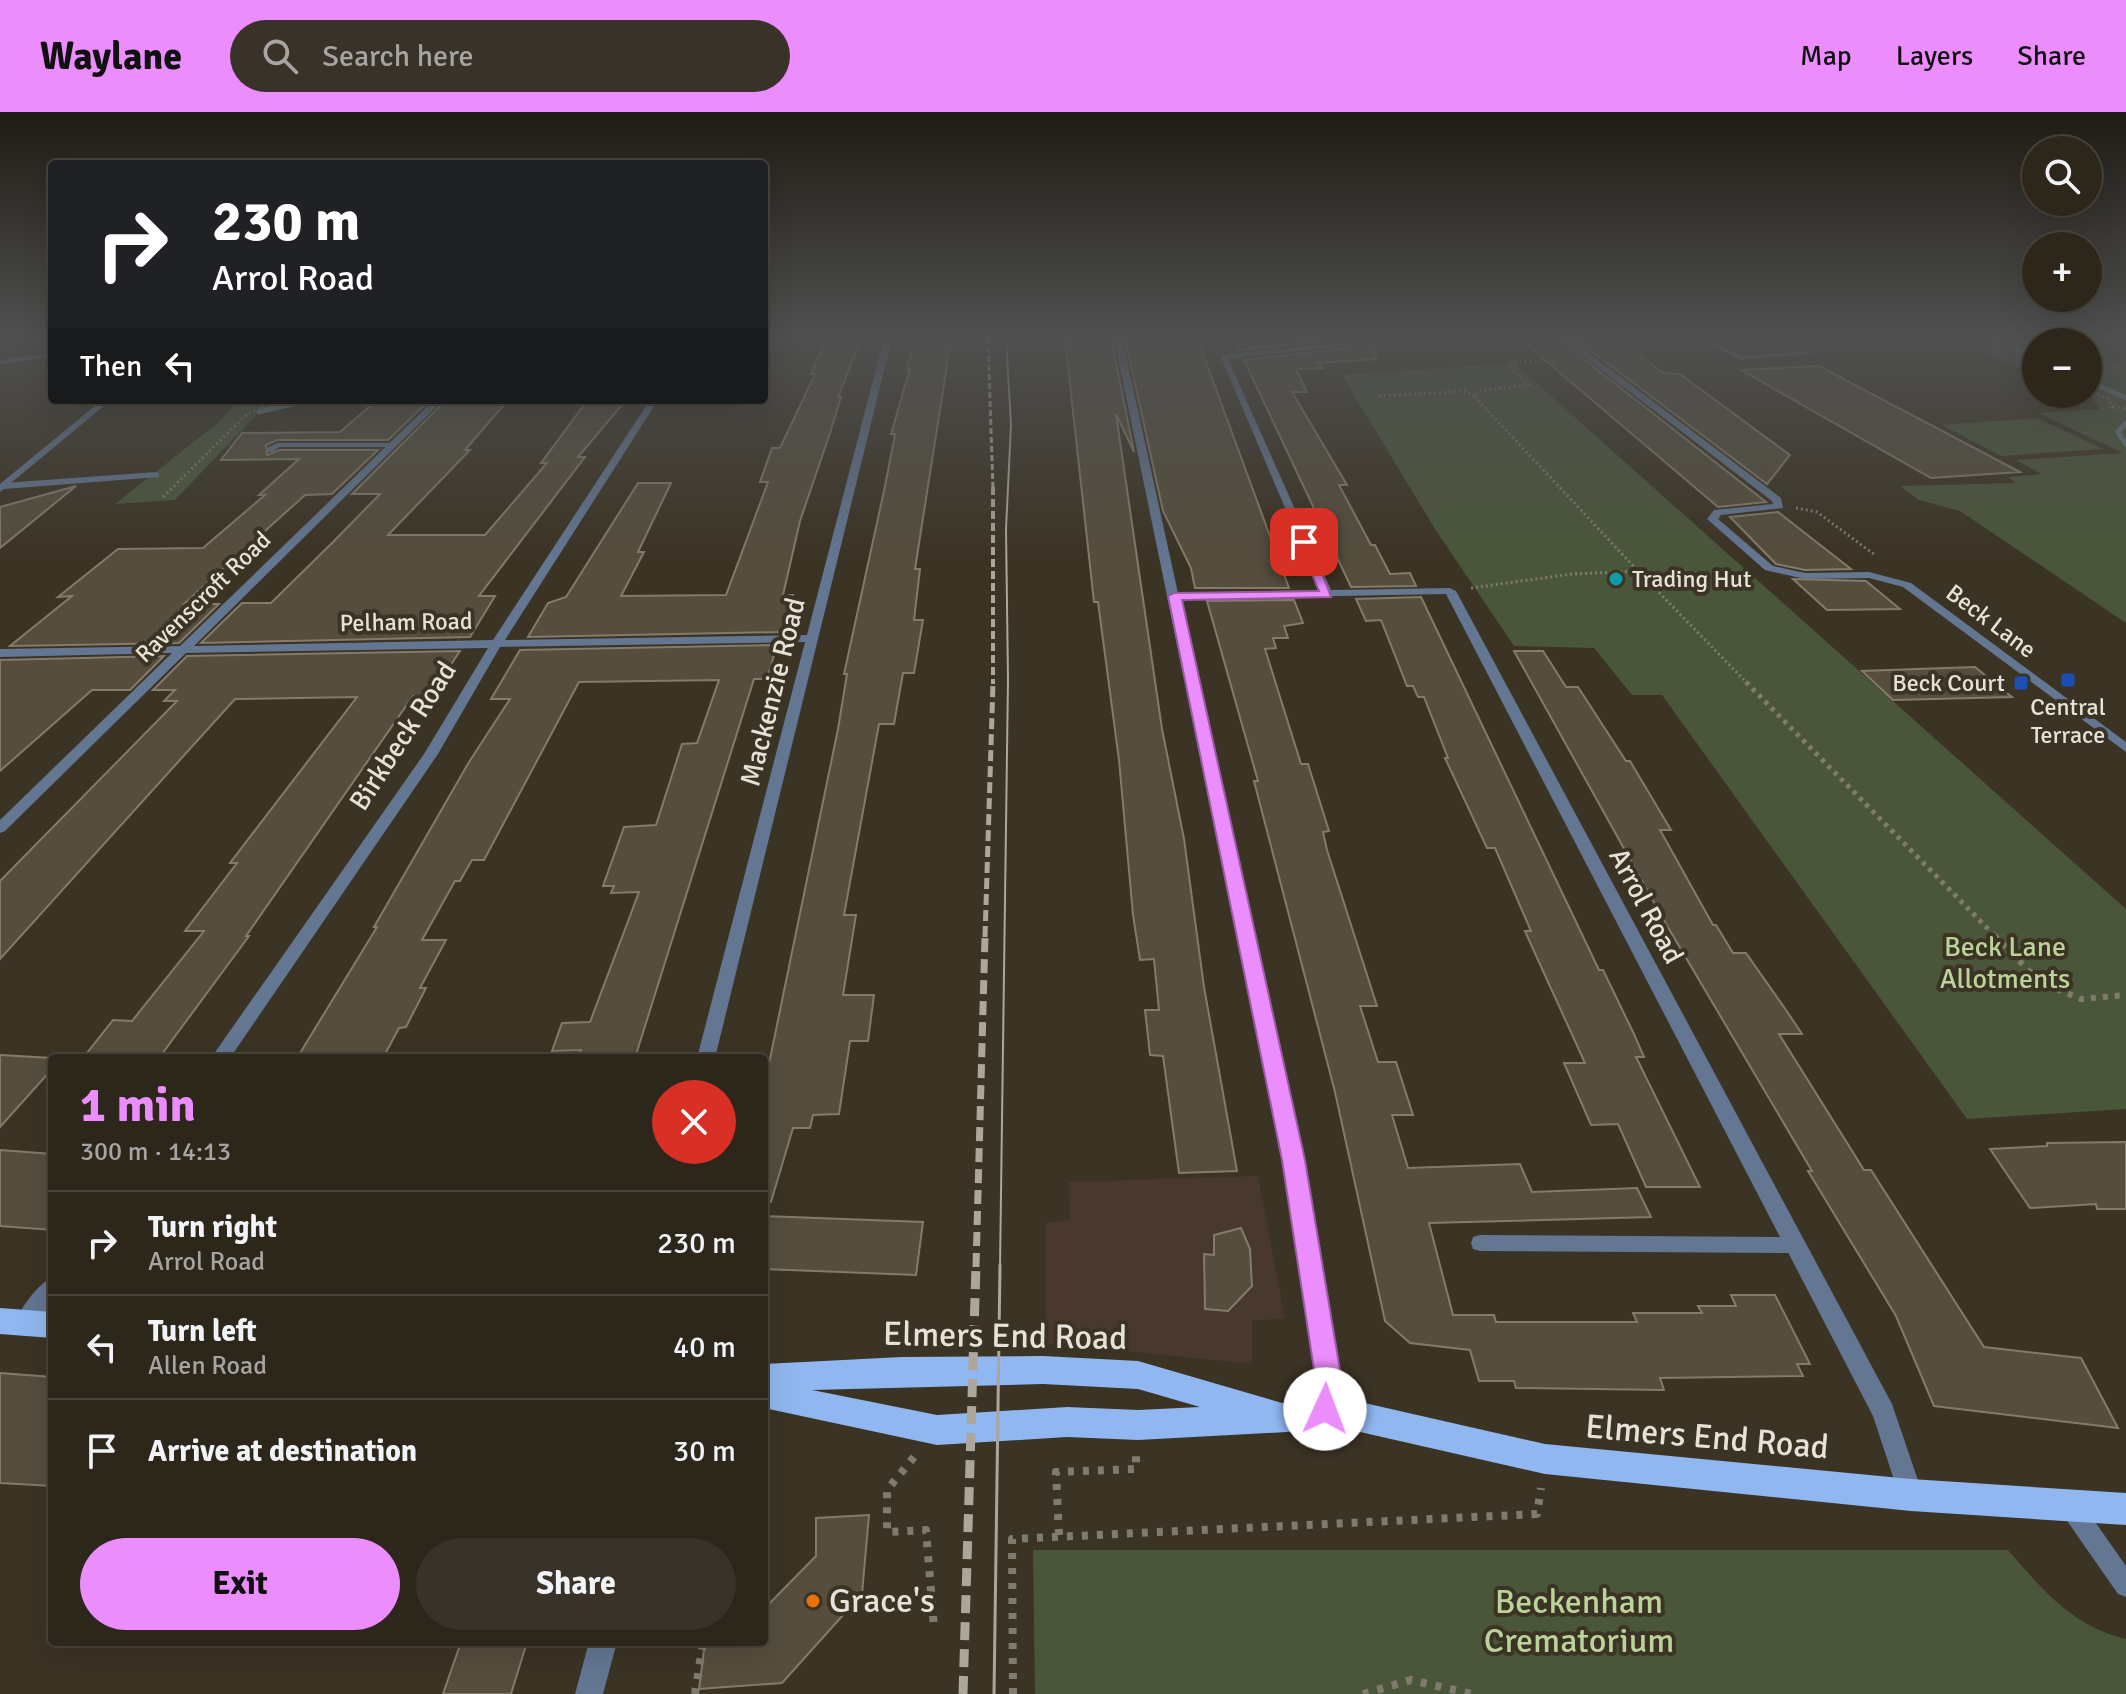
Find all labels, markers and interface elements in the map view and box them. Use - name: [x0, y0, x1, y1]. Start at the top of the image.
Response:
- search box: [230, 20, 790, 92]
- text: Waylane: [40, 33, 182, 80]
- icon: search: [258, 34, 302, 78]
- text: Search here: [322, 38, 474, 75]
- text: Map: [1800, 39, 1852, 73]
- text: Layers: [1896, 39, 1973, 73]
- text: Share: [2017, 39, 2086, 73]
- map controls: [2022, 136, 2102, 408]
- button: search: [2022, 136, 2102, 216]
- text: 230 m: [212, 187, 360, 256]
- icon: right: [80, 192, 184, 296]
- button: +: [2022, 232, 2102, 312]
- text: Arrol Road: [212, 256, 374, 301]
- button: −: [2022, 328, 2102, 408]
- icon: left: [158, 344, 202, 388]
- text: Then: [80, 348, 142, 385]
- pin: [1270, 508, 1338, 576]
- icon: arrive: [1282, 520, 1326, 564]
- street label: Ravenscroft Road: [129, 525, 277, 669]
- place label: Trading Hut: [1632, 564, 1751, 594]
- marker: Trading Hut: [1607, 570, 1625, 588]
- street label: Beck Lane: [1940, 578, 2042, 664]
- street label: Mackenzie Road: [733, 594, 813, 790]
- street label: Pelham Road: [339, 606, 473, 638]
- street label: Birkbeck Road: [342, 655, 464, 817]
- place label: Beck Court: [1892, 668, 2005, 698]
- marker: Central Terrace: [2059, 671, 2077, 689]
- marker: Beck Court: [2012, 674, 2030, 692]
- place label: Central Terrace: [2030, 692, 2106, 750]
- street label: Arrol Road: [1601, 842, 1691, 970]
- park label: Beck Lane Allotments: [1940, 930, 2070, 996]
- text: 1 min: [80, 1076, 196, 1135]
- button: close: [652, 1080, 736, 1164]
- text: 300 m · 14:13: [80, 1136, 231, 1168]
- text: Turn right: [148, 1209, 277, 1246]
- icon: right: [80, 1221, 124, 1265]
- text: 230 m: [657, 1225, 736, 1262]
- text: Arrol Road: [148, 1246, 265, 1278]
- text: Turn left: [148, 1313, 257, 1350]
- street label: Elmers End Road: [883, 1313, 1127, 1359]
- icon: left: [80, 1325, 124, 1369]
- text: 40 m: [673, 1329, 736, 1366]
- text: Allen Road: [148, 1350, 267, 1382]
- position arrow: [1283, 1367, 1367, 1451]
- street label: Elmers End Road: [1584, 1405, 1830, 1469]
- icon: arrive: [80, 1429, 124, 1473]
- text: Arrive at destination: [148, 1433, 417, 1470]
- text: 30 m: [673, 1433, 736, 1470]
- button: Exit: [80, 1538, 400, 1630]
- button: Share: [416, 1538, 736, 1630]
- place label: Grace's: [829, 1580, 935, 1622]
- park label: Beckenham Crematorium: [1484, 1581, 1674, 1662]
- marker: Grace's: [804, 1592, 822, 1610]

